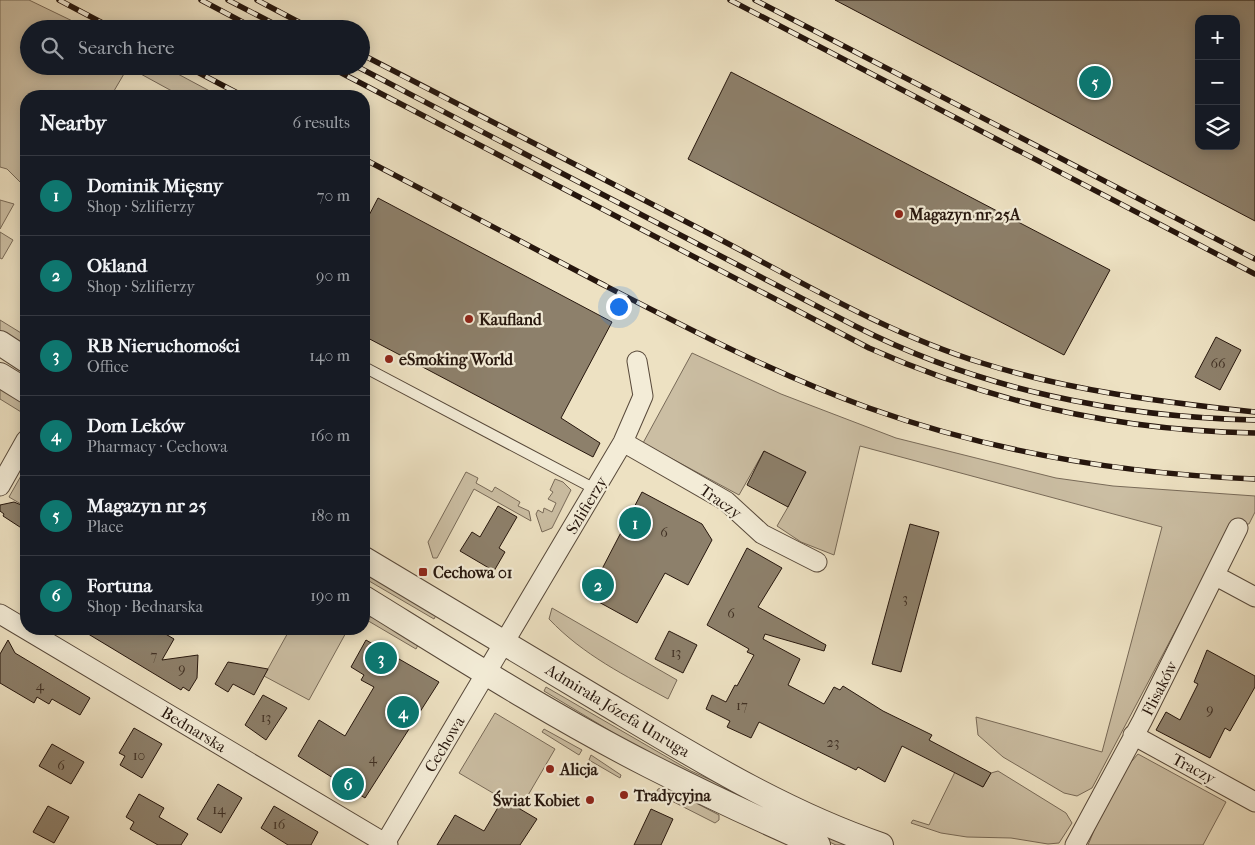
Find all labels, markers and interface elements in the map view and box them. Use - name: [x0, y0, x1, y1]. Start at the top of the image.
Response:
- map controls: [1195, 15, 1240, 150]
- button: +: [1195, 15, 1240, 60]
- search box: [20, 20, 370, 75]
- icon: search: [38, 34, 66, 62]
- text: Search here: [78, 37, 174, 59]
- button: −: [1195, 60, 1240, 105]
- pin: 5: [1079, 63, 1111, 101]
- button: layers: [1195, 105, 1240, 150]
- text: Nearby: [40, 111, 106, 135]
- text: 6 results: [292, 113, 350, 132]
- text: Dominik Mięsny: [87, 175, 223, 197]
- text: 1: [53, 186, 59, 205]
- text: 70 m: [317, 186, 350, 205]
- text: Shop · Szlifierzy: [87, 197, 195, 216]
- place label: Magazyn nr 25A: [908, 205, 1021, 225]
- marker: Magazyn nr 25A: [893, 208, 905, 220]
- text: Okland: [87, 255, 147, 277]
- text: 2: [52, 266, 60, 285]
- text: 90 m: [316, 266, 350, 285]
- text: Shop · Szlifierzy: [87, 277, 195, 296]
- your location: [606, 294, 632, 320]
- place label: Kaufland: [479, 310, 543, 329]
- marker: Kaufland: [463, 313, 475, 325]
- text: RB Nieruchomości: [87, 335, 240, 357]
- text: 3: [53, 346, 59, 365]
- text: 140 m: [309, 346, 350, 365]
- place label: eSmoking World: [399, 350, 514, 370]
- marker: eSmoking World: [383, 353, 395, 365]
- house number: 66: [1210, 355, 1226, 372]
- text: Office: [87, 357, 129, 376]
- text: Dom Leków: [87, 415, 185, 437]
- text: 4: [51, 426, 61, 445]
- text: 160 m: [310, 426, 350, 445]
- text: Pharmacy · Cechowa: [87, 437, 228, 456]
- street label: Szlifierzy: [562, 473, 611, 537]
- street label: Traczy: [696, 480, 746, 523]
- text: Magazyn nr 25: [87, 495, 207, 517]
- pin: 1: [619, 504, 651, 542]
- text: 5: [53, 506, 59, 525]
- text: 180 m: [311, 506, 350, 525]
- text: Place: [87, 517, 123, 536]
- house number: 6: [660, 524, 668, 541]
- place label: Cechowa 01: [433, 563, 513, 582]
- marker: Cechowa 01: [417, 566, 429, 578]
- pin: 2: [582, 566, 614, 604]
- text: Fortuna: [87, 575, 152, 597]
- text: 6: [52, 586, 60, 605]
- text: 190 m: [310, 586, 350, 605]
- house number: 3: [902, 590, 908, 607]
- text: Shop · Bednarska: [87, 597, 203, 616]
- house number: 6: [727, 605, 735, 622]
- pin: 3: [365, 639, 397, 677]
- house number: 13: [671, 644, 681, 661]
- house number: 7: [151, 647, 158, 664]
- street label: Flisaków: [1138, 657, 1182, 719]
- street label: Admirała Józefa Unruga: [541, 659, 694, 761]
- house number: 9: [178, 660, 186, 677]
- house number: 4: [36, 677, 45, 694]
- pin: 4: [387, 693, 419, 731]
- house number: 17: [736, 697, 748, 714]
- house number: 9: [1206, 701, 1214, 718]
- street label: Bednarska: [158, 703, 230, 756]
- house number: 13: [261, 709, 271, 726]
- street label: Cechowa: [420, 712, 469, 776]
- house number: 23: [827, 734, 839, 751]
- house number: 10: [133, 747, 145, 764]
- street label: Traczy: [1169, 749, 1219, 788]
- house number: 4: [369, 750, 378, 767]
- house number: 6: [57, 757, 65, 774]
- place label: Alicja: [559, 760, 599, 779]
- marker: Alicja: [544, 763, 556, 775]
- pin: 6: [332, 765, 364, 803]
- place label: Tradycyjna: [633, 786, 712, 806]
- marker: Tradycyjna: [618, 789, 630, 801]
- place label: Świat Kobiet: [493, 790, 580, 810]
- marker: Świat Kobiet: [584, 794, 596, 806]
- house number: 14: [212, 801, 226, 818]
- house number: 16: [273, 816, 286, 833]

